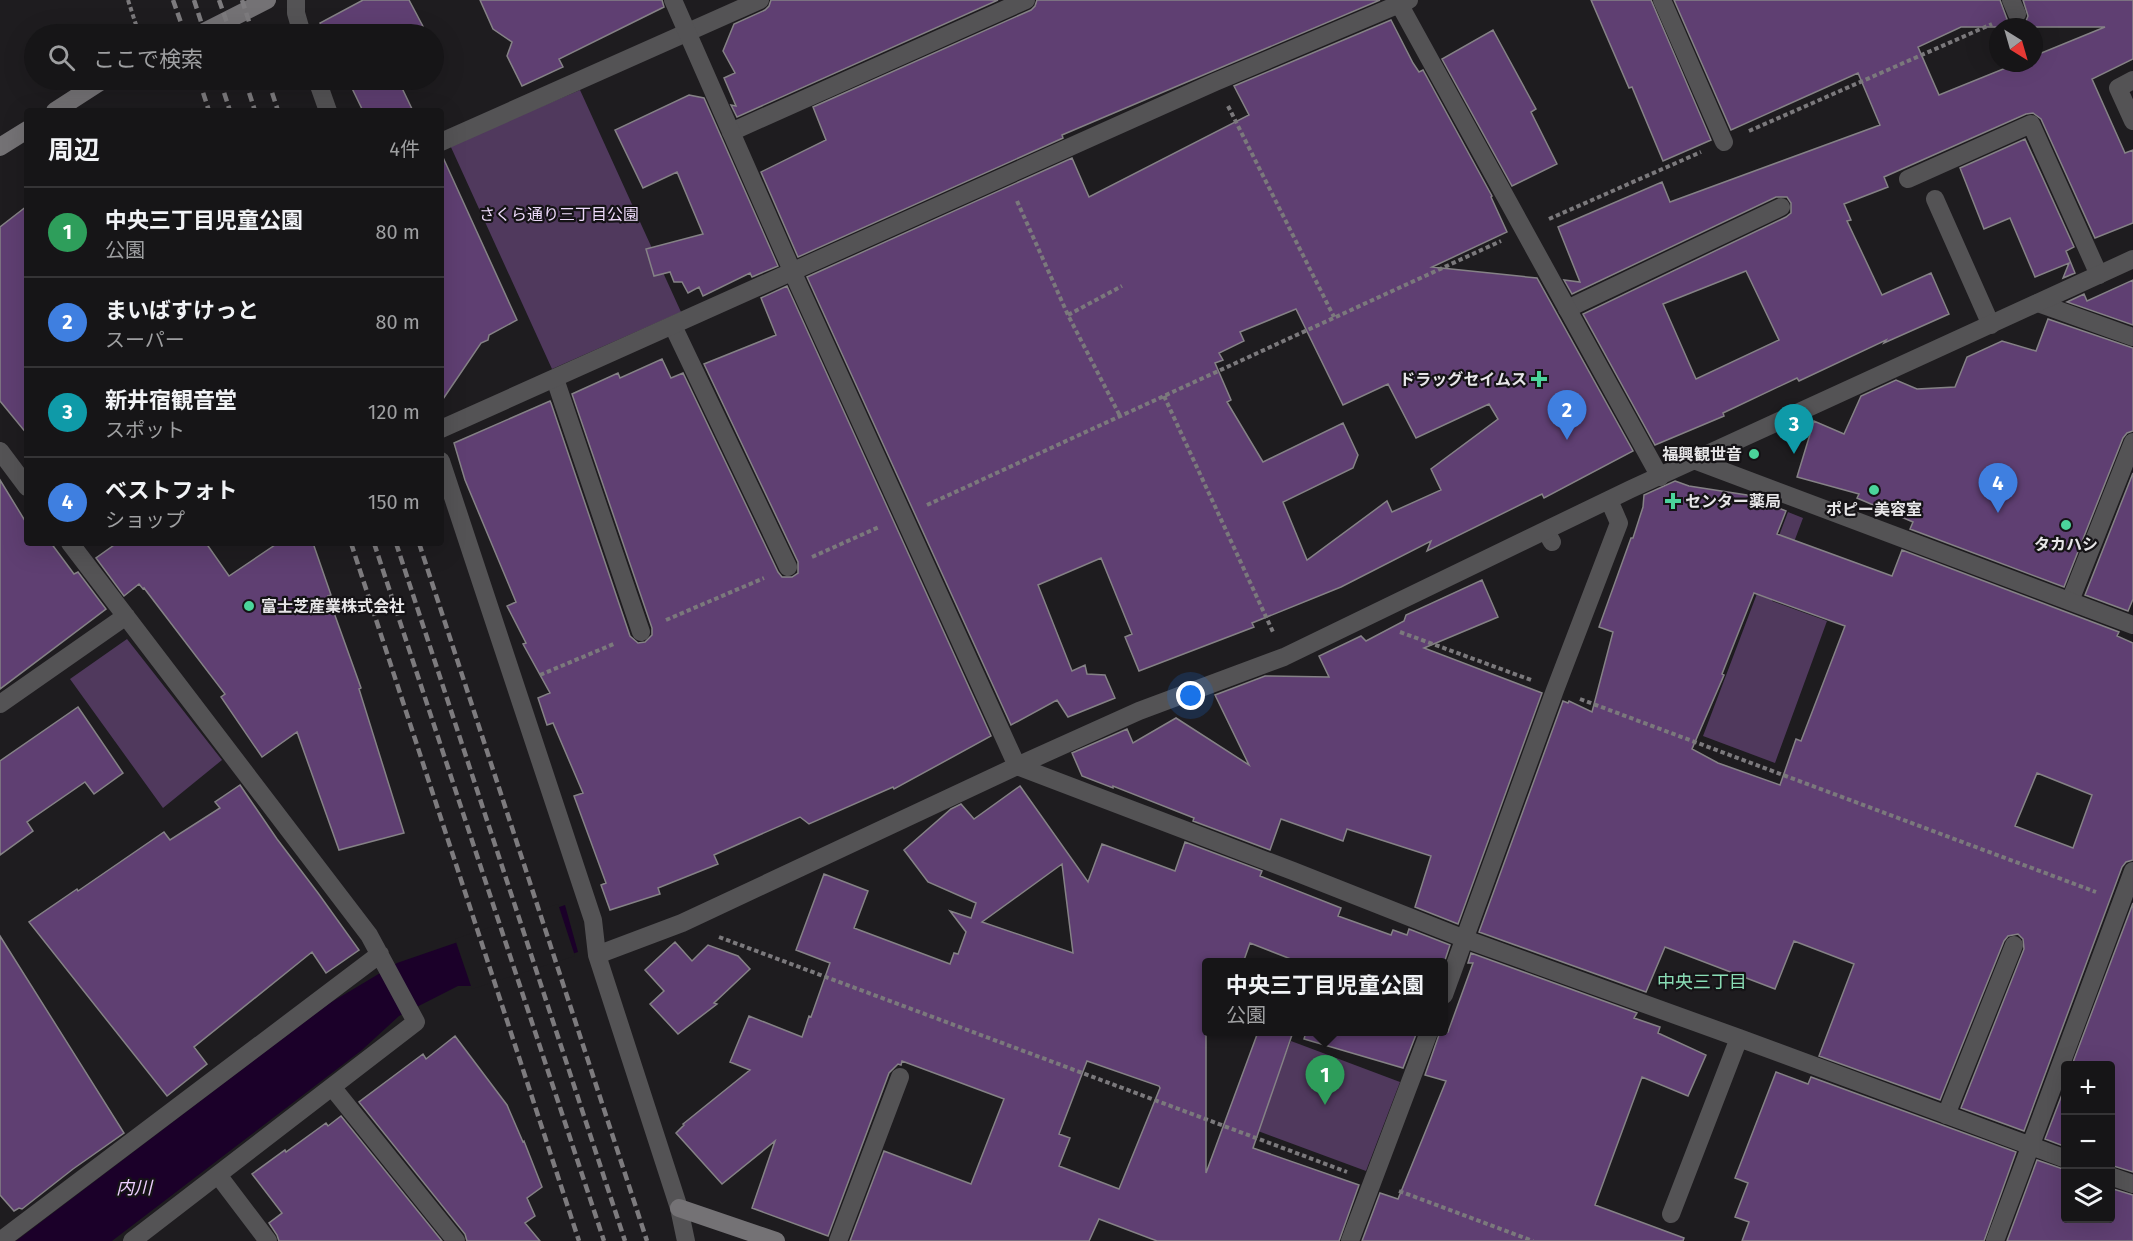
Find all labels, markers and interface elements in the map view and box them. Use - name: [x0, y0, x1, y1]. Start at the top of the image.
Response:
- north arrow: [1989, 18, 2043, 72]
- search box: [24, 24, 444, 90]
- icon: search: [45, 41, 78, 74]
- text: ここで検索: [93, 46, 203, 73]
- text: 周辺: [48, 135, 100, 166]
- text: 4件: [389, 137, 420, 161]
- park label: さくら通り三丁目公園: [479, 205, 639, 224]
- text: 中央三丁目児童公園: [105, 207, 303, 234]
- text: 1: [63, 220, 72, 244]
- text: 80 m: [375, 220, 420, 244]
- text: 公園: [105, 238, 145, 262]
- text: まいばすけっと: [105, 297, 259, 324]
- text: 2: [62, 310, 73, 334]
- text: 80 m: [375, 310, 420, 334]
- text: スーパー: [105, 328, 185, 352]
- place label: ドラッグセイムス: [1399, 370, 1527, 389]
- marker: ドラッグセイムス: [1532, 372, 1546, 386]
- text: 新井宿観音堂: [105, 387, 237, 414]
- pin: 2: [1548, 390, 1586, 440]
- text: 3: [62, 400, 73, 424]
- text: 120 m: [368, 400, 420, 424]
- pin: 3: [1774, 404, 1814, 454]
- text: スポット: [105, 418, 185, 442]
- place label: 福興観世音: [1662, 445, 1742, 464]
- marker: 福興観世音: [1747, 447, 1761, 461]
- pin: 4: [1978, 464, 2018, 513]
- text: ベストフォト: [105, 477, 237, 504]
- marker: ポピー美容室: [1867, 483, 1881, 497]
- text: 4: [62, 490, 73, 514]
- text: 150 m: [368, 490, 420, 514]
- place label: センター薬局: [1685, 492, 1781, 511]
- marker: センター薬局: [1666, 494, 1680, 508]
- place label: ポピー美容室: [1826, 500, 1922, 519]
- text: ショップ: [105, 508, 185, 532]
- marker: タカハシ: [2059, 518, 2073, 532]
- place label: タカハシ: [2034, 535, 2098, 554]
- place label: 富士芝産業株式会社: [261, 597, 405, 616]
- marker: 富士芝産業株式会社: [242, 599, 256, 613]
- your location: [1176, 681, 1205, 710]
- popup: [1202, 958, 1448, 1036]
- district label: 中央三丁目: [1657, 971, 1747, 993]
- text: 中央三丁目児童公園: [1226, 972, 1424, 999]
- text: 公園: [1226, 1003, 1266, 1027]
- pin: 1: [1306, 1056, 1344, 1105]
- map controls: [2061, 1061, 2115, 1223]
- button: +: [2061, 1061, 2115, 1115]
- button: −: [2061, 1115, 2115, 1169]
- button: layers: [2061, 1169, 2115, 1223]
- water label: 内川: [116, 1177, 154, 1199]

